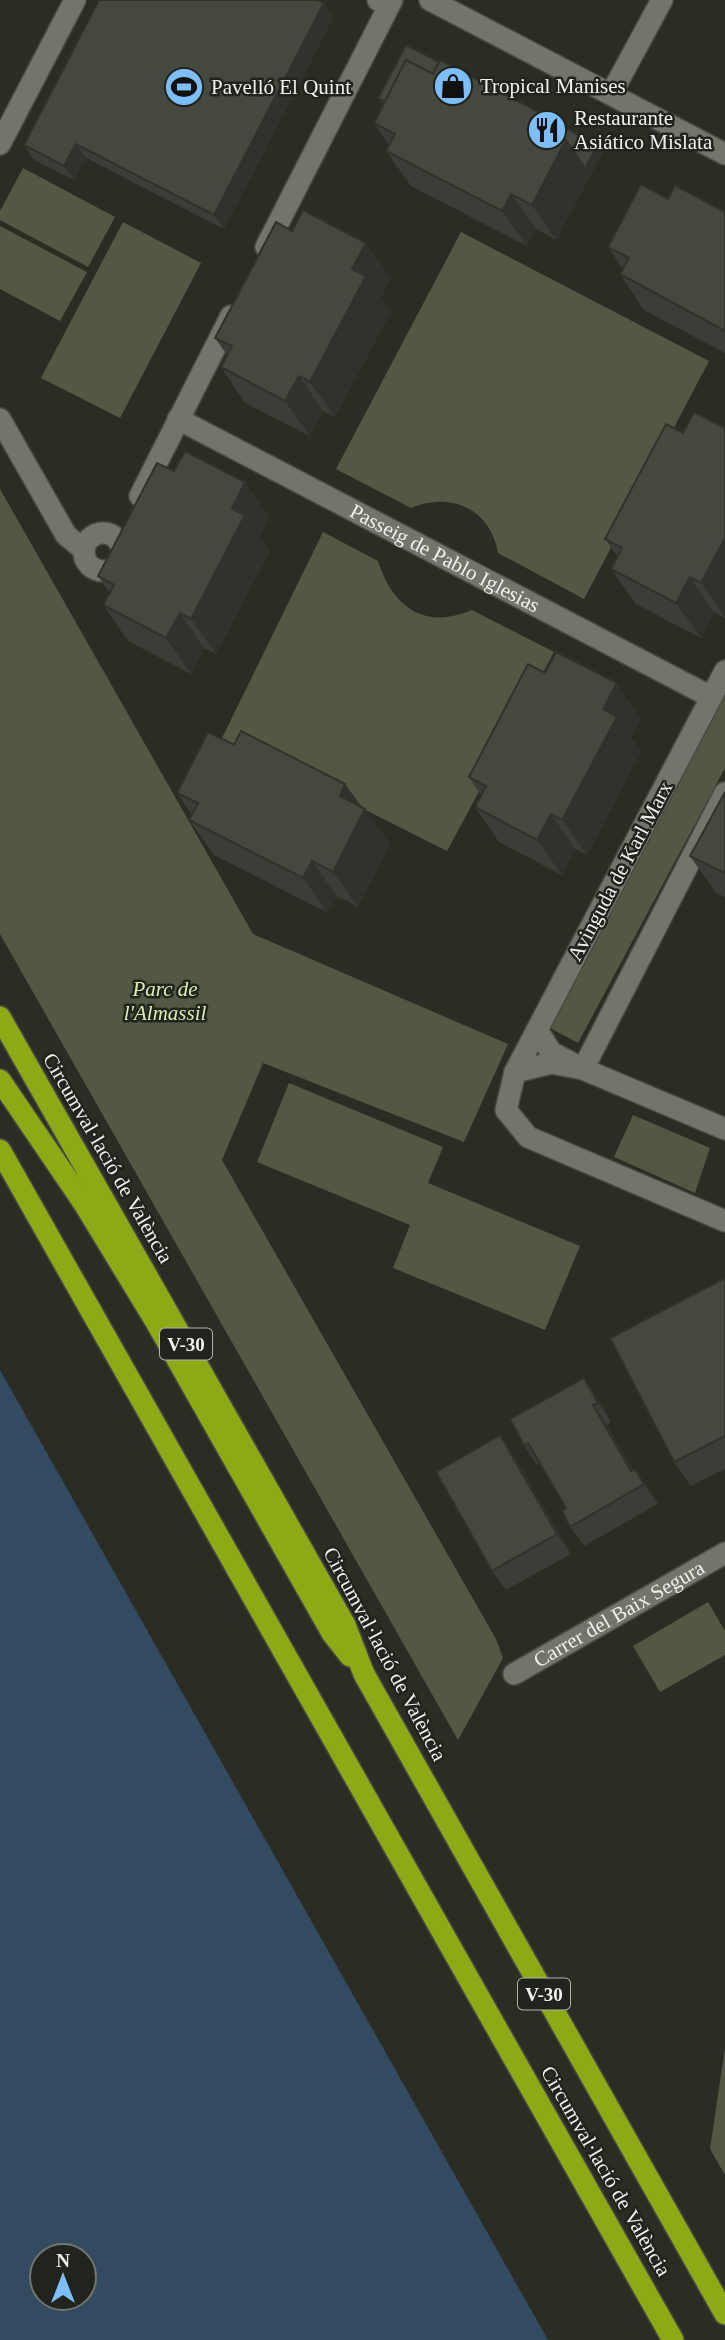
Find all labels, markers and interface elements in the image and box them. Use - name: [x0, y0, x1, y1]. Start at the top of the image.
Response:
- shop icon: Tropical Manises: [432, 65, 474, 107]
- sports icon: Pavelló El Quint: [163, 66, 205, 108]
- place label: Tropical Manises: [480, 74, 626, 98]
- place label: Pavelló El Quint: [211, 75, 351, 99]
- place label: Restaurante Asiático Mislata: [574, 106, 713, 154]
- restaurant icon: Restaurante Asiático Mislata: [526, 109, 568, 151]
- street label: Passeig de Pablo Iglesias: [346, 499, 544, 618]
- street label: Avinguda de Karl Marx: [563, 777, 678, 965]
- park label: Parc de l'Almassil: [124, 977, 206, 1025]
- street label: Circumval·lació de València: [38, 1049, 178, 1268]
- road number: V-30: [160, 1328, 212, 1360]
- street label: Circumval·lació de València: [318, 1543, 452, 1766]
- street label: Carrer del Baix Segura: [529, 1555, 709, 1672]
- road number: V-30: [518, 1978, 570, 2010]
- street label: Circumval·lació de València: [536, 2062, 676, 2281]
- north arrow: [28, 2242, 98, 2312]
- text: N: [56, 2250, 70, 2271]

